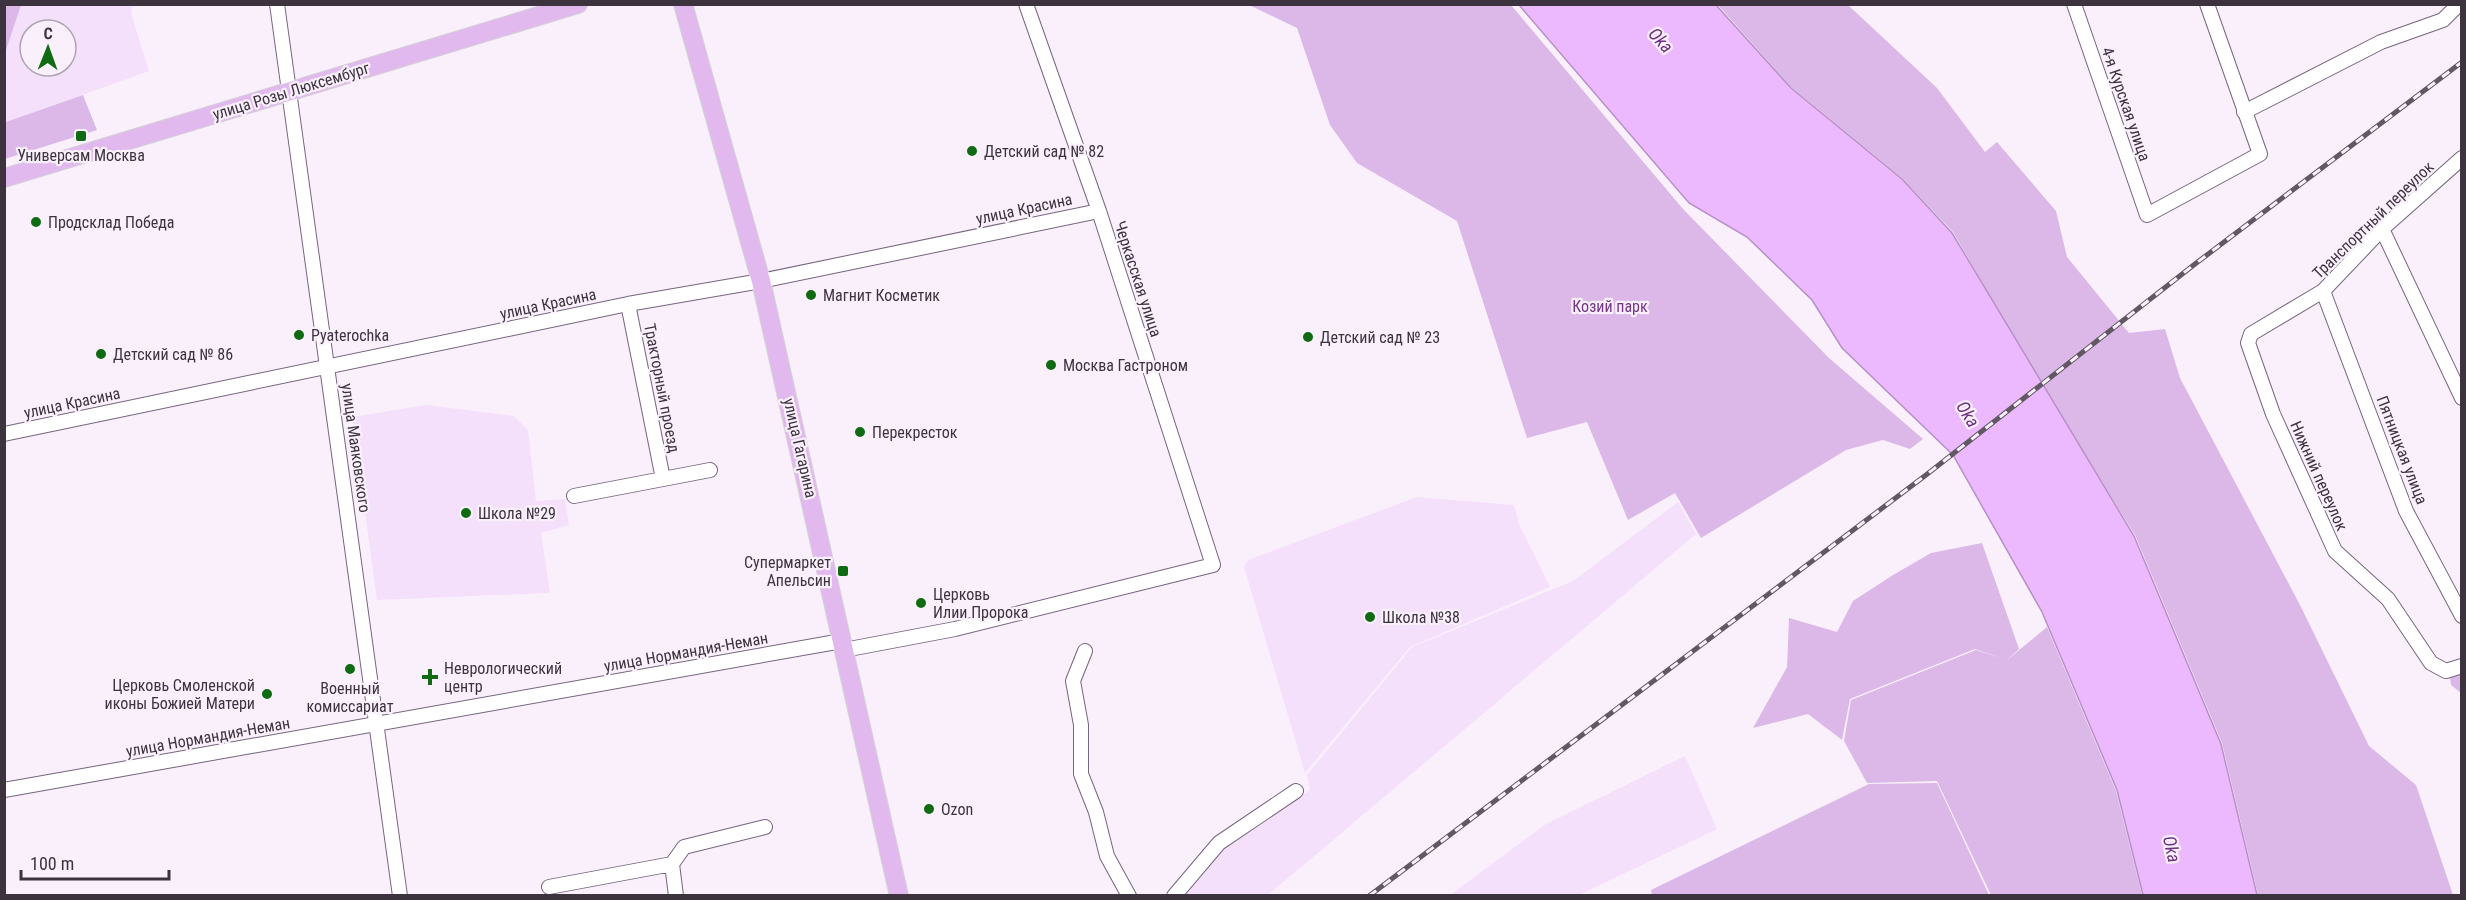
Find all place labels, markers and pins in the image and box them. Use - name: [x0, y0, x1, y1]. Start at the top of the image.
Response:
- marker: Универсам Москва: [74, 129, 88, 143]
- place label: Детский сад № 82: [984, 142, 1104, 161]
- marker: Детский сад № 82: [965, 144, 979, 158]
- place label: Универсам Москва: [17, 146, 145, 165]
- place label: Продсклад Победа: [48, 213, 174, 232]
- marker: Продсклад Победа: [29, 215, 43, 229]
- place label: Магнит Косметик: [823, 286, 940, 305]
- marker: Магнит Косметик: [804, 288, 818, 302]
- place label: Pyaterochka: [311, 326, 389, 345]
- marker: Pyaterochka: [292, 328, 306, 342]
- place label: Детский сад № 23: [1320, 328, 1440, 347]
- marker: Детский сад № 23: [1301, 330, 1315, 344]
- place label: Детский сад № 86: [113, 345, 233, 364]
- marker: Детский сад № 86: [94, 347, 108, 361]
- place label: Москва Гастроном: [1063, 356, 1188, 375]
- marker: Москва Гастроном: [1044, 358, 1058, 372]
- place label: Перекресток: [872, 423, 958, 442]
- marker: Перекресток: [853, 425, 867, 439]
- place label: Школа №29: [478, 504, 556, 523]
- marker: Школа №29: [459, 506, 473, 520]
- place label: Супермаркет Апельсин: [744, 553, 831, 590]
- marker: Супермаркет Апельсин: [836, 564, 850, 578]
- place label: Церковь Илии Пророка: [933, 585, 1028, 622]
- marker: Церковь Илии Пророка: [914, 596, 928, 610]
- place label: Школа №38: [1382, 608, 1460, 627]
- marker: Школа №38: [1363, 610, 1377, 624]
- place label: Неврологический центр: [444, 659, 562, 696]
- marker: Военный комиссариат: [343, 662, 357, 676]
- marker: Неврологический центр: [421, 668, 439, 686]
- place label: Церковь Смоленской иконы Божией Матери: [105, 676, 255, 713]
- place label: Военный комиссариат: [307, 679, 394, 716]
- marker: Церковь Смоленской иконы Божией Матери: [260, 687, 274, 701]
- place label: Ozon: [941, 800, 973, 819]
- marker: Ozon: [922, 802, 936, 816]

